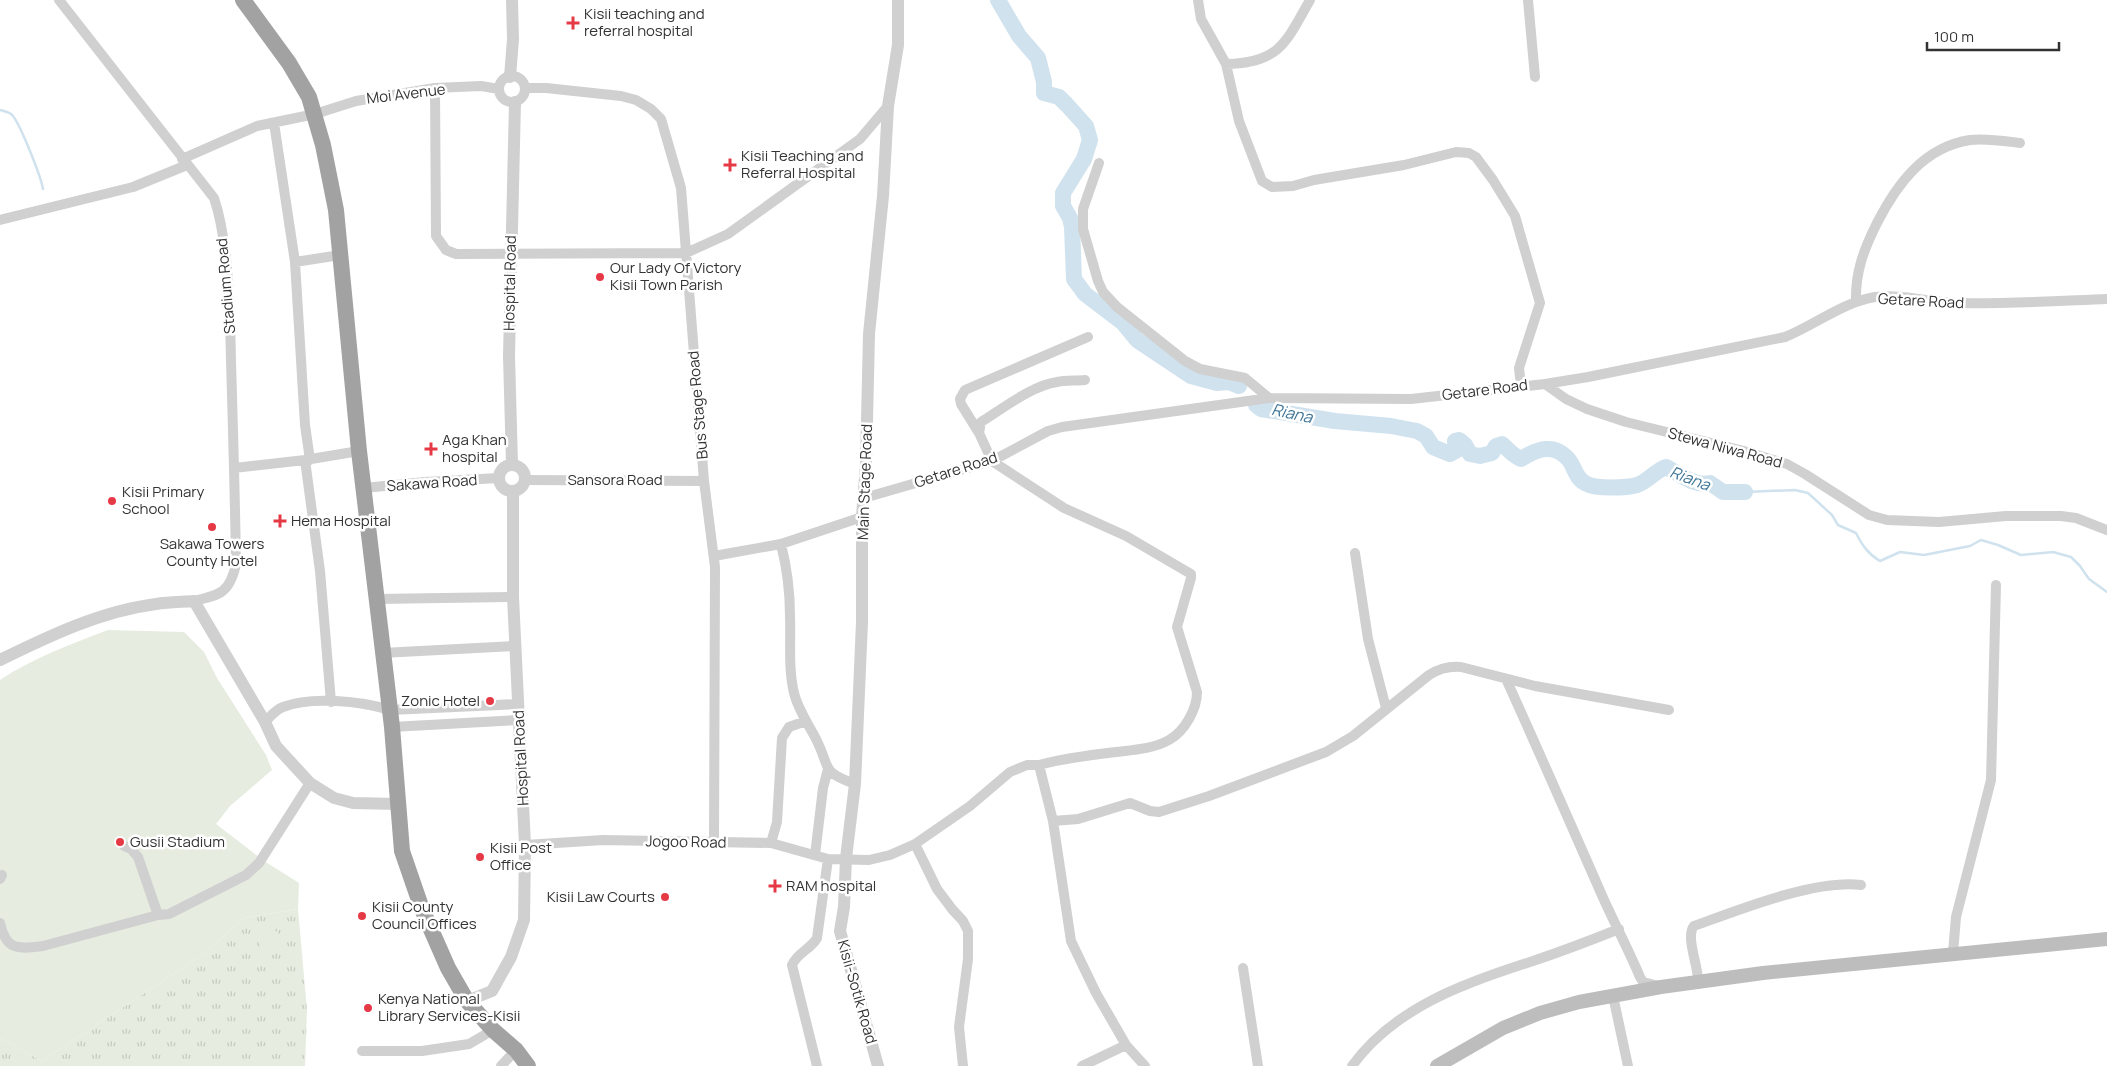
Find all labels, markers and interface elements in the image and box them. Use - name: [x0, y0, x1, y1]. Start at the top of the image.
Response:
- place label: Kisii teaching and referral hospital: [584, 3, 705, 41]
- marker: Kisii teaching and referral hospital: [566, 16, 580, 30]
- scale bar: [1927, 20, 2060, 52]
- text: 100 m: [1934, 26, 1974, 47]
- street label: Moi Avenue: [365, 78, 447, 109]
- place label: Kisii Teaching and Referral Hospital: [741, 145, 864, 183]
- marker: Kisii Teaching and Referral Hospital: [723, 158, 737, 172]
- street label: Hospital Road: [498, 235, 521, 331]
- street label: Stadium Road: [211, 237, 240, 335]
- place label: Our Lady Of Victory Kisii Town Parish: [610, 257, 742, 295]
- marker: Our Lady Of Victory Kisii Town Parish: [594, 271, 606, 283]
- street label: Getare Road: [1877, 288, 1965, 313]
- street label: Bus Stage Road: [682, 350, 713, 460]
- street label: Getare Road: [1441, 374, 1529, 405]
- water label: Riana: [1270, 398, 1315, 428]
- street label: Stewa Niwa Road: [1666, 422, 1785, 473]
- street label: Main Stage Road: [852, 424, 877, 540]
- place label: Aga Khan hospital: [442, 429, 507, 467]
- marker: Aga Khan hospital: [424, 442, 438, 456]
- street label: Getare Road: [912, 446, 1000, 493]
- water label: Riana: [1667, 461, 1714, 496]
- street label: Sakawa Road: [386, 469, 478, 496]
- street label: Sansora Road: [567, 469, 663, 490]
- place label: Kisii Primary School: [122, 481, 205, 519]
- marker: Kisii Primary School: [106, 495, 118, 507]
- place label: Hema Hospital: [291, 510, 391, 531]
- marker: Hema Hospital: [273, 514, 287, 528]
- marker: Sakawa Towers County Hotel: [206, 521, 218, 533]
- place label: Sakawa Towers County Hotel: [160, 533, 264, 571]
- place label: Zonic Hotel: [401, 690, 480, 711]
- marker: Zonic Hotel: [484, 695, 496, 707]
- street label: Hospital Road: [508, 710, 533, 806]
- street label: Jogoo Road: [645, 830, 727, 853]
- place label: Gusii Stadium: [130, 831, 225, 852]
- marker: Gusii Stadium: [114, 836, 126, 848]
- place label: Kisii Post Office: [490, 837, 552, 875]
- marker: Kisii Post Office: [474, 851, 486, 863]
- place label: RAM hospital: [786, 875, 876, 896]
- marker: RAM hospital: [768, 879, 782, 893]
- place label: Kisii Law Courts: [547, 886, 655, 907]
- marker: Kisii Law Courts: [659, 891, 671, 903]
- place label: Kisii County Council Offices: [372, 896, 477, 934]
- marker: Kisii County Council Offices: [356, 910, 368, 922]
- street label: Kisii-Sotik Road: [833, 937, 882, 1046]
- place label: Kenya National Library Services-Kisii: [378, 988, 521, 1026]
- marker: Kenya National Library Services-Kisii: [362, 1002, 374, 1014]

